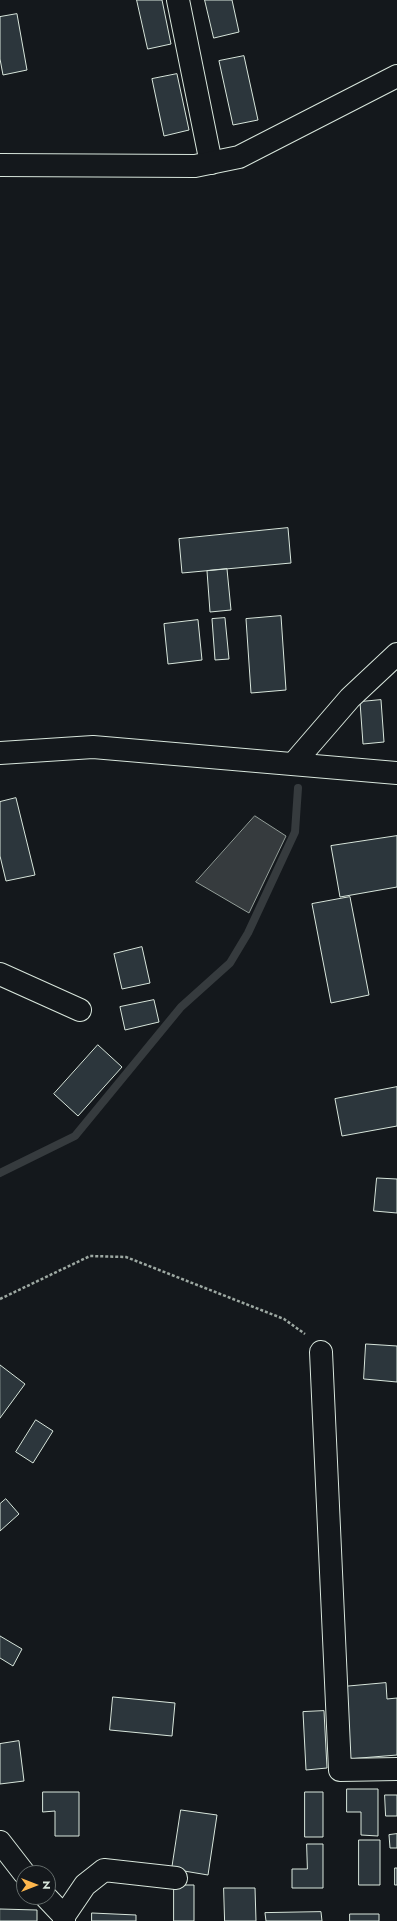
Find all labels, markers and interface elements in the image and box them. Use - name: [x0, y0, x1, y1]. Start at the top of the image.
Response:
- north arrow: [16, 1865, 56, 1905]
- text: N: [39, 1881, 55, 1889]

